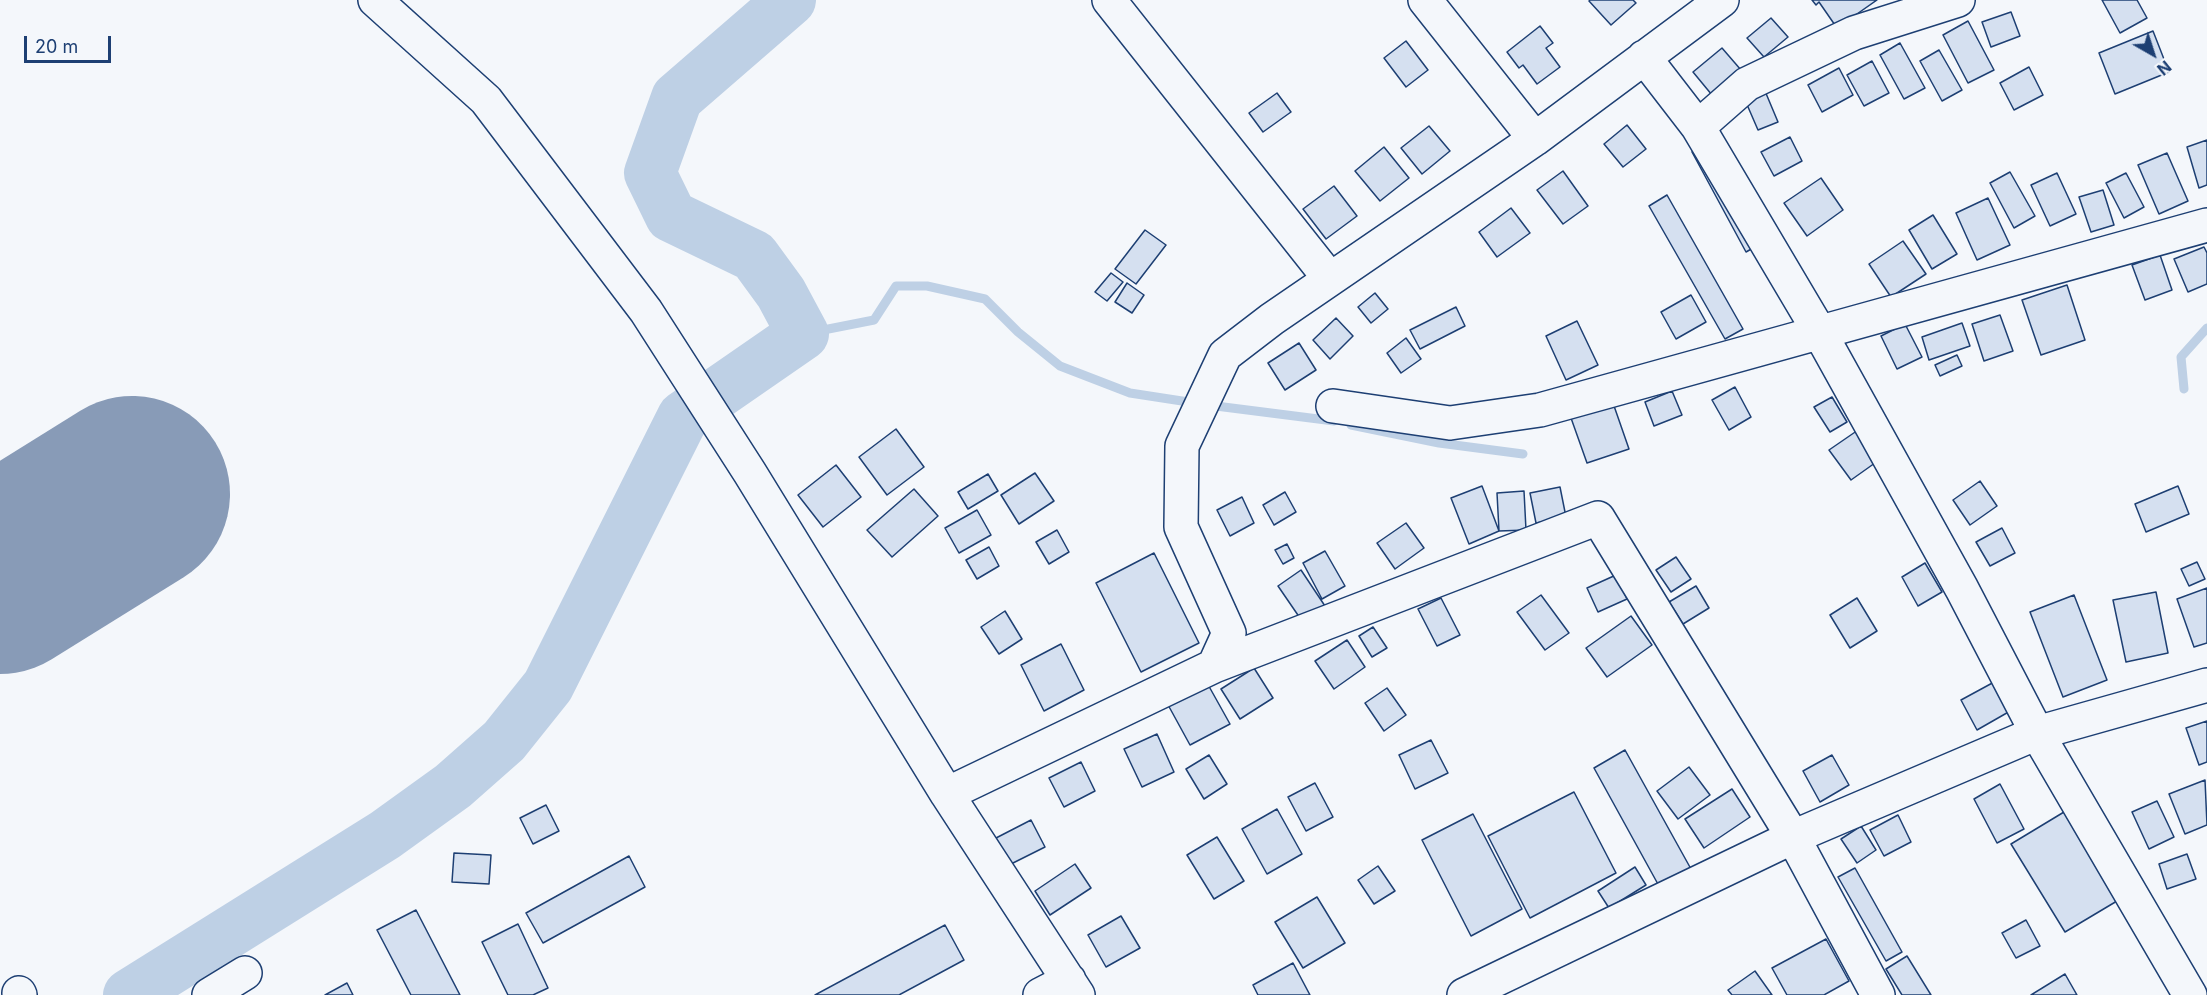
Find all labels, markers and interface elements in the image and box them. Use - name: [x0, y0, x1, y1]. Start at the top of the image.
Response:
- scale bar: [27, 24, 114, 62]
- north arrow: [2123, 24, 2183, 84]
- text: 20 m: [35, 36, 78, 57]
- text: N: [2153, 56, 2175, 80]

